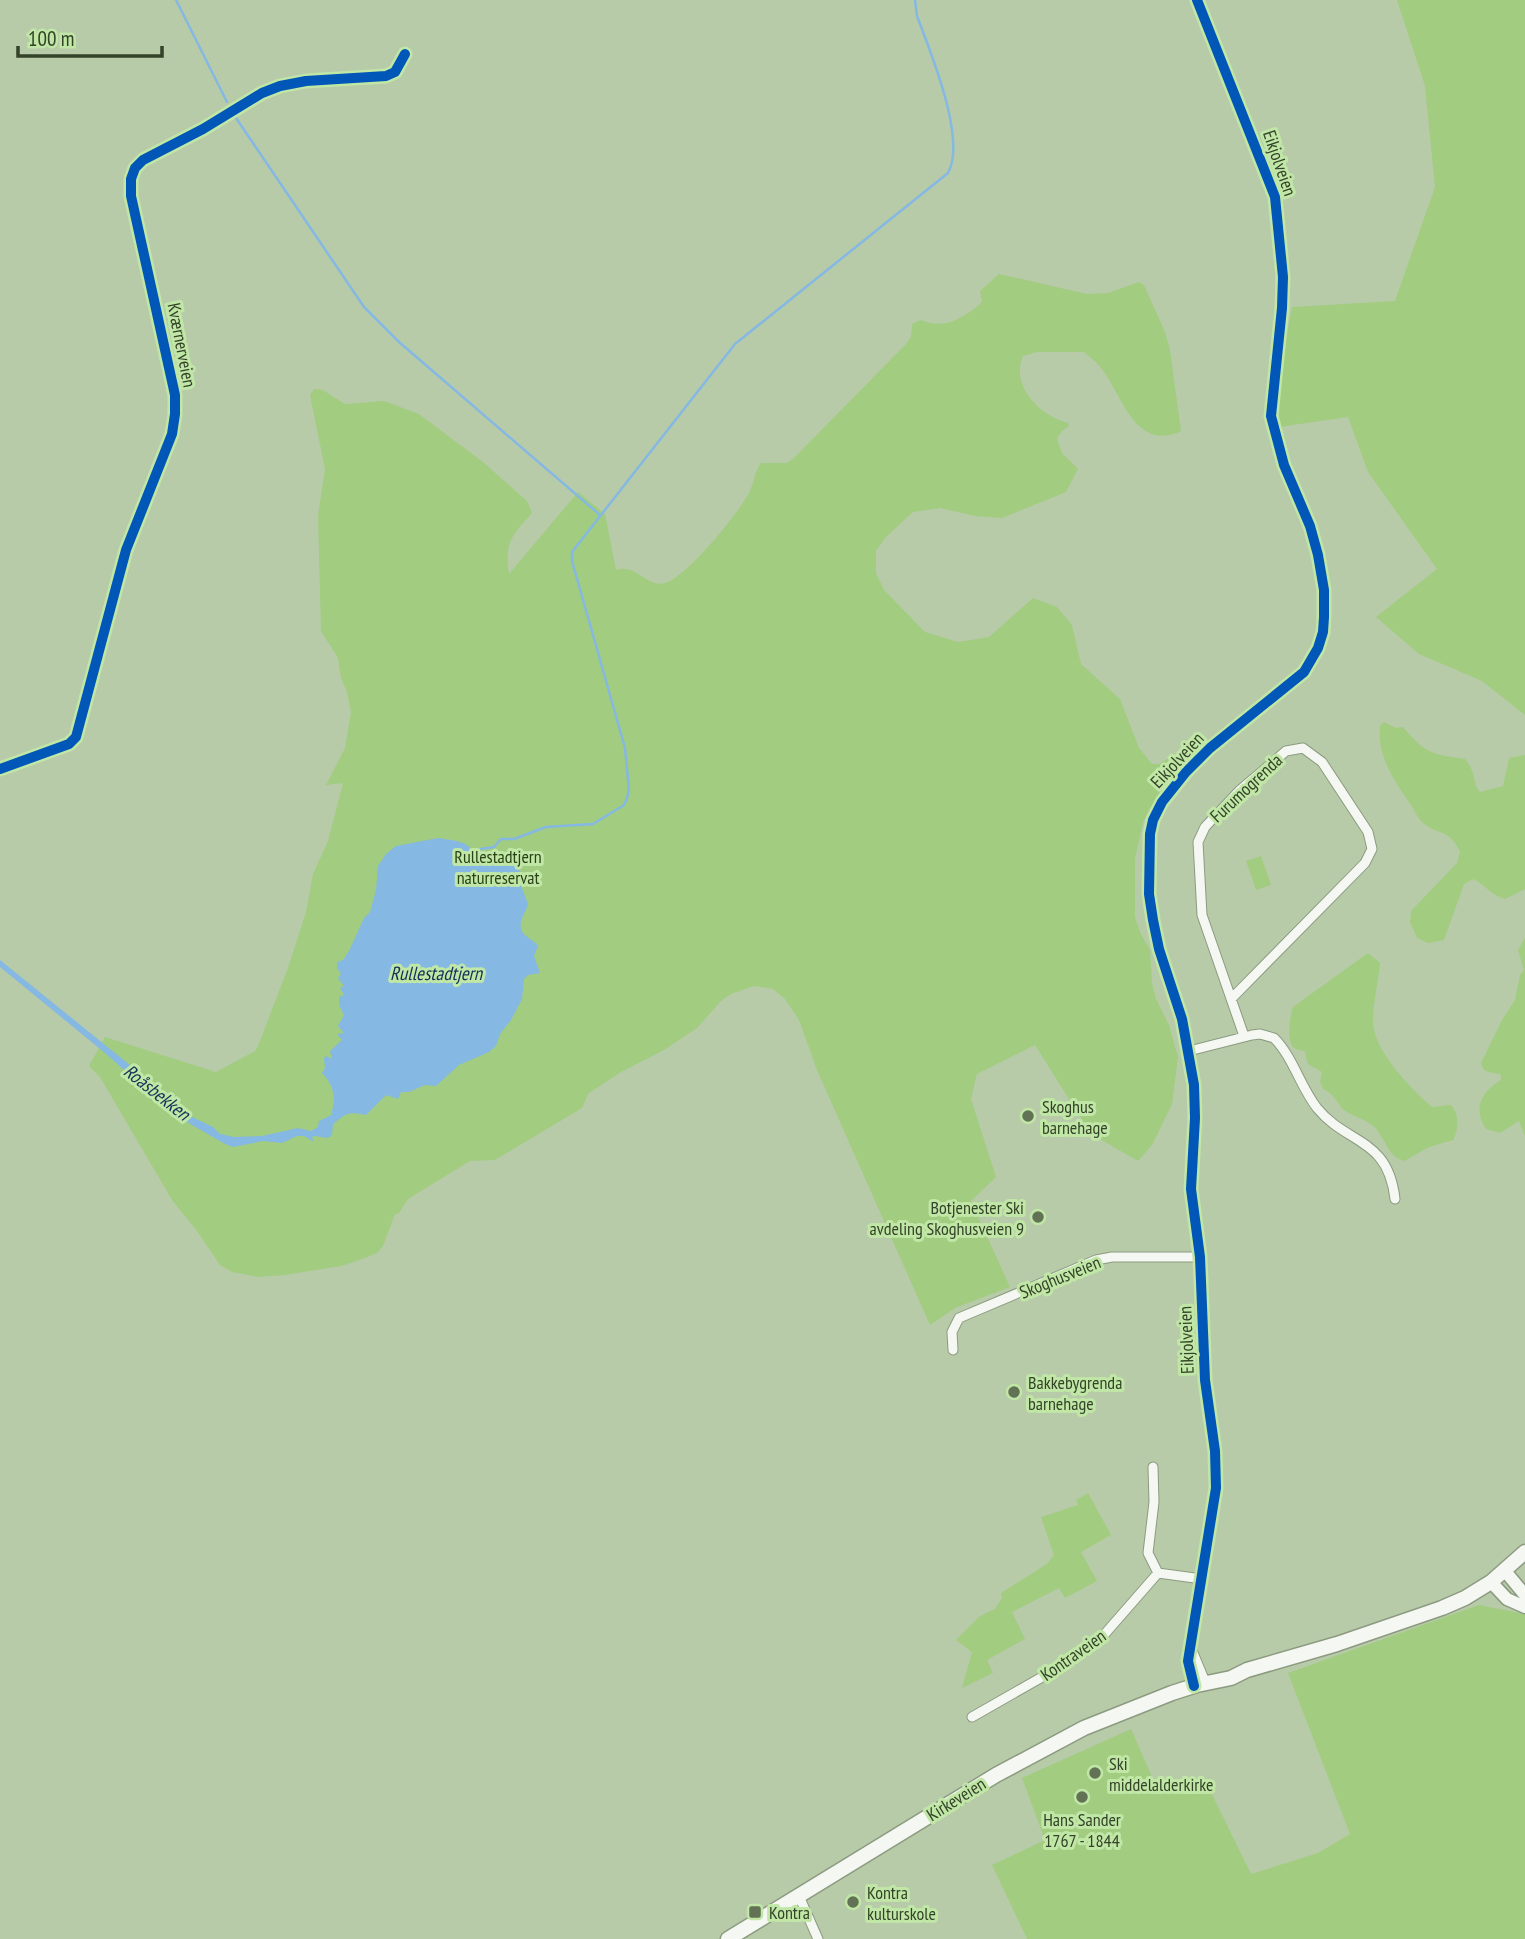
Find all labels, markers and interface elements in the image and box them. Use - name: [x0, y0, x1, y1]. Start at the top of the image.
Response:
- scale bar: [18, 14, 161, 58]
- text: 100 m: [28, 25, 74, 52]
- street label: Eikjolveien: [1258, 127, 1302, 199]
- street label: Kværnerveien: [163, 301, 201, 389]
- street label: Eikjolveien: [1145, 727, 1209, 793]
- street label: Furumogrenda: [1205, 749, 1287, 827]
- park label: Rullestadtjern naturreservat: [454, 845, 542, 889]
- water label: Rullestadtjern: [390, 961, 484, 985]
- water label: Roåsbekken: [119, 1059, 196, 1126]
- place label: Skoghus barnehage: [1042, 1095, 1108, 1139]
- marker: Skoghus barnehage: [1020, 1108, 1036, 1124]
- place label: Botjenester Ski avdeling Skoghusveien 9: [870, 1196, 1024, 1240]
- marker: Botjenester Ski avdeling Skoghusveien 9: [1030, 1209, 1046, 1225]
- street label: Skoghusveien: [1016, 1250, 1104, 1304]
- street label: Eikjolveien: [1173, 1306, 1199, 1374]
- place label: Bakkebygrenda barnehage: [1028, 1371, 1122, 1415]
- marker: Bakkebygrenda barnehage: [1006, 1384, 1022, 1400]
- street label: Kontraveien: [1036, 1624, 1110, 1686]
- place label: Ski middelalderkirke: [1109, 1752, 1213, 1796]
- marker: Ski middelalderkirke: [1087, 1765, 1103, 1781]
- street label: Kirkeveien: [922, 1772, 990, 1826]
- marker: Hans Sander 1767 - 1844: [1074, 1789, 1090, 1805]
- place label: Hans Sander 1767 - 1844: [1043, 1808, 1121, 1852]
- place label: Kontra kulturskole: [867, 1881, 936, 1925]
- marker: Kontra kulturskole: [845, 1894, 861, 1910]
- place label: Kontra: [769, 1901, 810, 1924]
- marker: Kontra: [747, 1904, 763, 1920]

